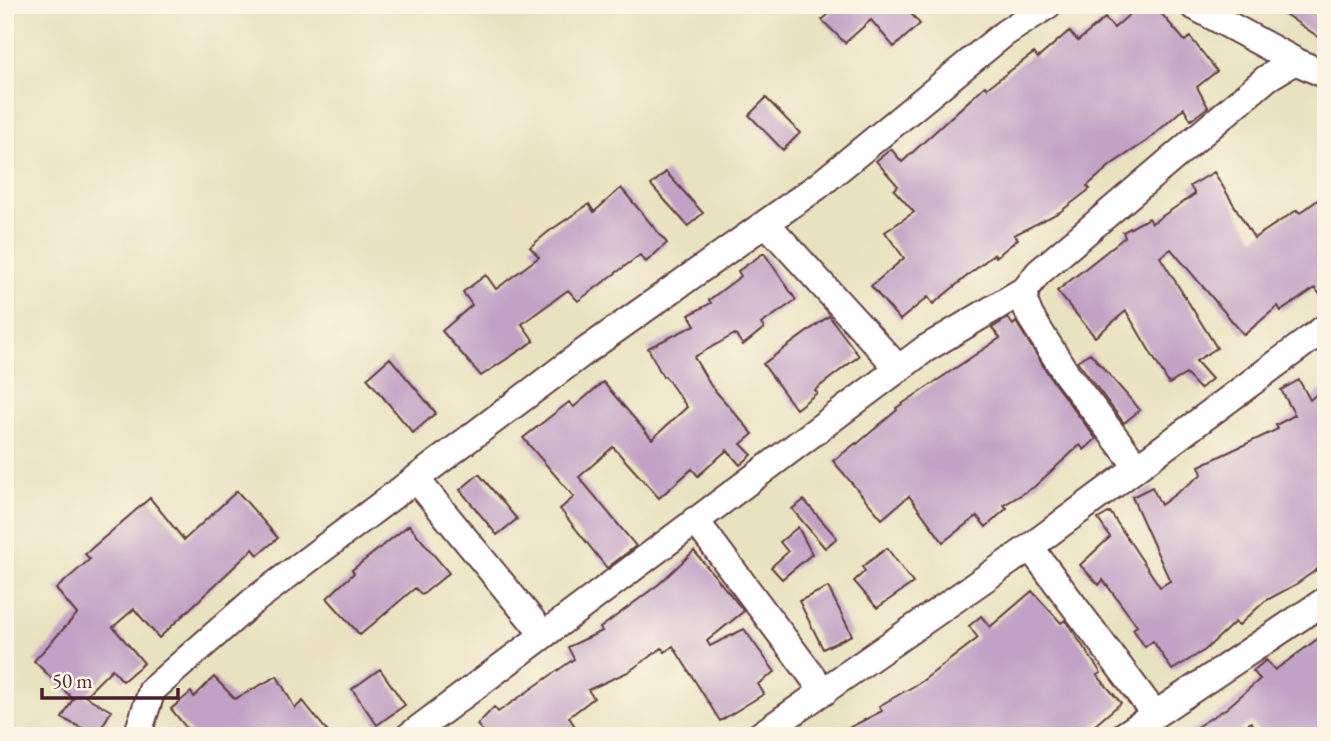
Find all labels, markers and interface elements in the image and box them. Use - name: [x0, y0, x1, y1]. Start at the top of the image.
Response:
- scale bar: [42, 657, 178, 701]
- text: 50 m: [52, 667, 93, 694]

